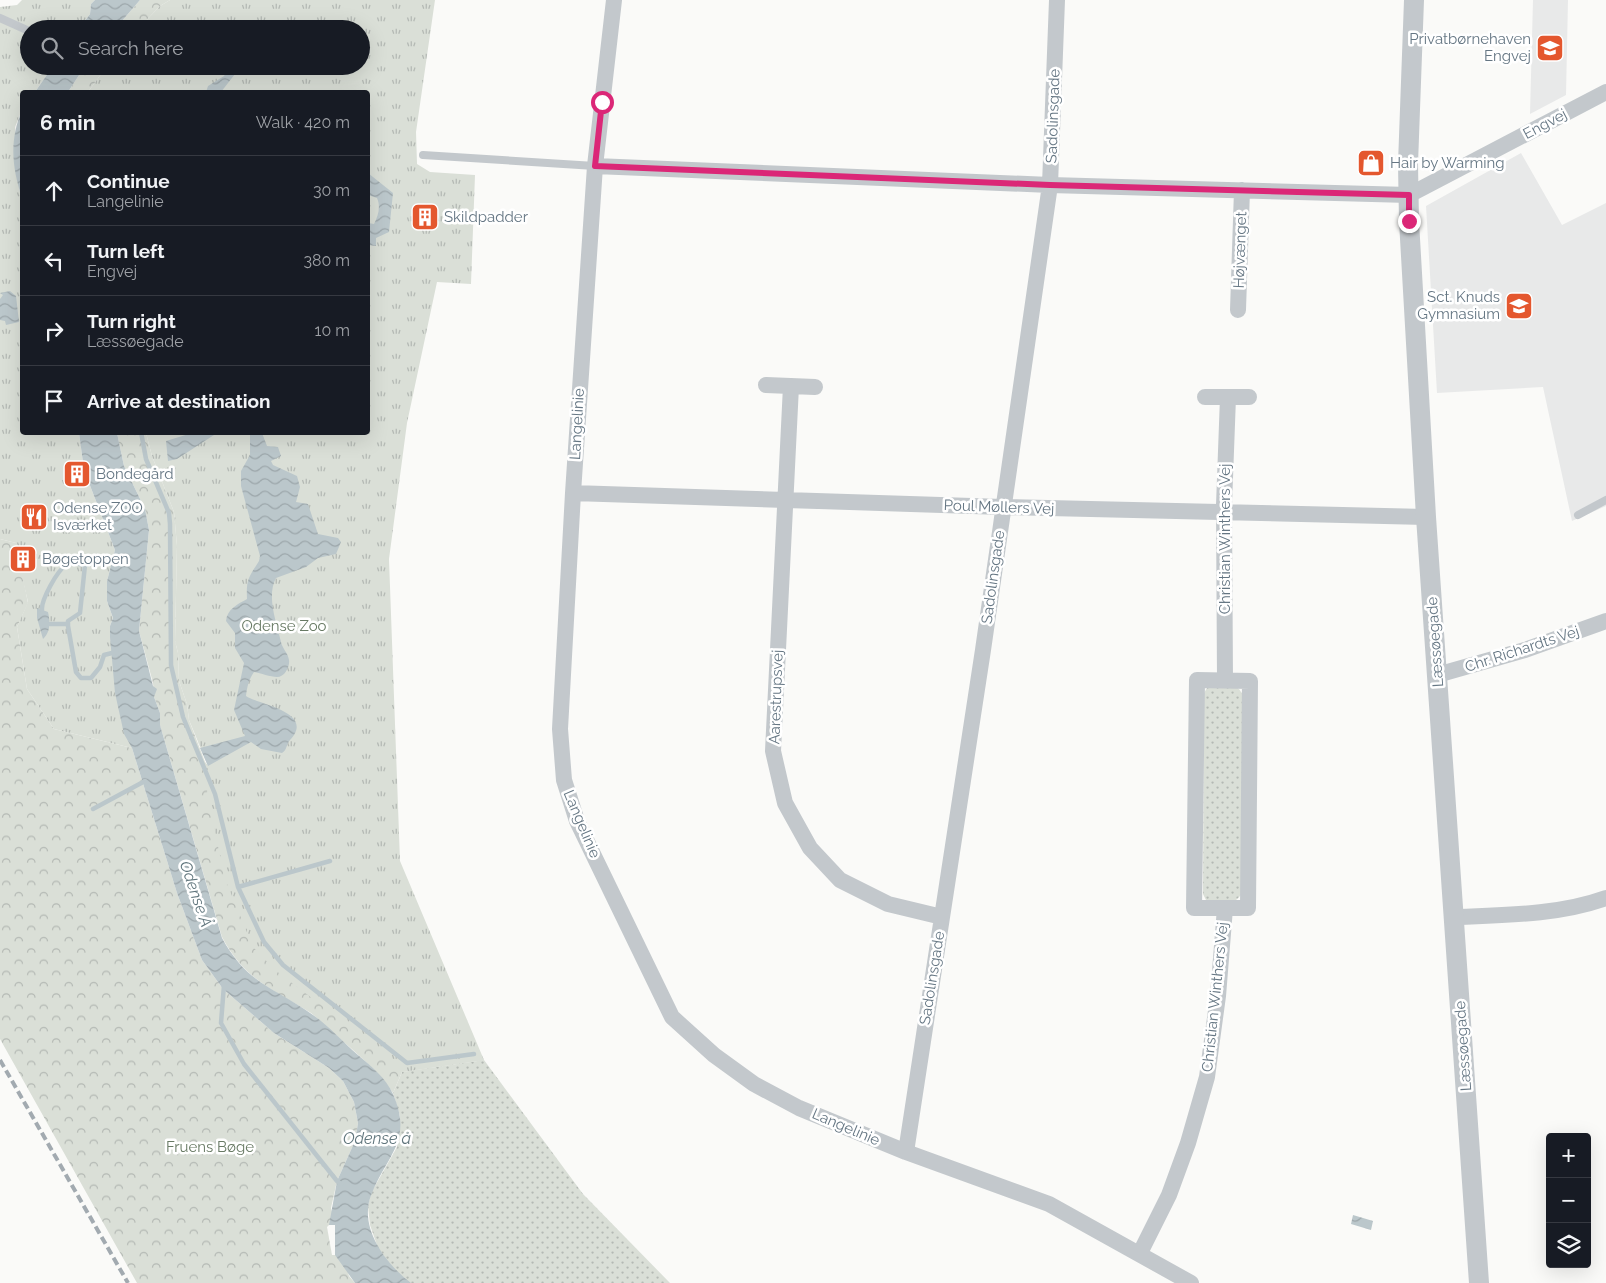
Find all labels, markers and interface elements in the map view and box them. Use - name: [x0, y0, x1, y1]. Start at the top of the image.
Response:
- search box: [20, 20, 370, 75]
- place label: Privatbørnehaven Engvej: [1409, 30, 1531, 65]
- school or university icon: Privatbørnehaven Engvej: [1535, 33, 1565, 63]
- icon: search: [38, 34, 66, 62]
- text: Search here: [78, 37, 184, 59]
- street label: Sadolinsgade: [1042, 68, 1064, 164]
- route start: [591, 91, 614, 114]
- street label: Engvej: [1520, 105, 1570, 143]
- text: 6 min: [40, 110, 95, 135]
- text: Walk · 420 m: [256, 113, 350, 132]
- shop icon: Hair by Warming: [1356, 148, 1386, 178]
- place label: Hair by Warming: [1390, 154, 1505, 172]
- text: Continue: [87, 170, 170, 192]
- icon: ahead: [40, 177, 68, 205]
- text: 30 m: [313, 181, 350, 200]
- text: Langelinie: [87, 192, 164, 211]
- building icon: Skildpadder: [410, 202, 440, 232]
- place label: Skildpadder: [444, 208, 529, 226]
- route end: [1398, 210, 1421, 233]
- street label: Højvænget: [1230, 211, 1250, 289]
- text: Turn left: [87, 240, 164, 262]
- icon: left: [40, 247, 68, 275]
- text: 380 m: [303, 251, 350, 270]
- text: Engvej: [87, 262, 137, 281]
- place label: Sct. Knuds Gymnasium: [1417, 288, 1500, 323]
- school or university icon: Sct. Knuds Gymnasium: [1504, 291, 1534, 321]
- text: Turn right: [87, 310, 176, 332]
- icon: right: [40, 317, 68, 345]
- text: 10 m: [315, 321, 350, 340]
- text: Læssøegade: [87, 332, 184, 351]
- icon: arrive: [40, 387, 68, 415]
- street label: Langelinie: [566, 387, 588, 460]
- text: Arrive at destination: [87, 390, 271, 412]
- building icon: Bondegård: [62, 459, 92, 489]
- street label: Christian Winthers Vej: [1216, 464, 1234, 614]
- place label: Bondegård: [96, 465, 174, 483]
- street label: Poul Møllers Vej: [943, 496, 1055, 518]
- place label: Odense ZOO Isværket: [53, 499, 143, 534]
- restaurant icon: Odense ZOO Isværket: [19, 502, 49, 532]
- street label: Sadolinsgade: [978, 529, 1009, 625]
- building icon: Bøgetoppen: [8, 544, 38, 574]
- place label: Bøgetoppen: [42, 550, 129, 568]
- street label: Læssøegade: [1423, 596, 1447, 688]
- park label: Odense Zoo: [241, 617, 327, 635]
- street label: Chr. Richardts Vej: [1463, 622, 1581, 676]
- street label: Aarestrupsvej: [765, 649, 787, 745]
- street label: Langelinie: [560, 787, 604, 861]
- water label: Odense Å: [176, 858, 217, 930]
- street label: Christian Winthers Vej: [1198, 921, 1232, 1073]
- street label: Sadolinsgade: [916, 930, 948, 1026]
- street label: Læssøegade: [1451, 1000, 1475, 1092]
- street label: Langelinie: [809, 1105, 883, 1149]
- water label: Odense å: [343, 1129, 412, 1148]
- map controls: [1546, 1133, 1591, 1268]
- button: +: [1546, 1133, 1591, 1178]
- park label: Fruens Bøge: [166, 1138, 254, 1156]
- button: −: [1546, 1178, 1591, 1223]
- button: layers: [1546, 1223, 1591, 1268]

